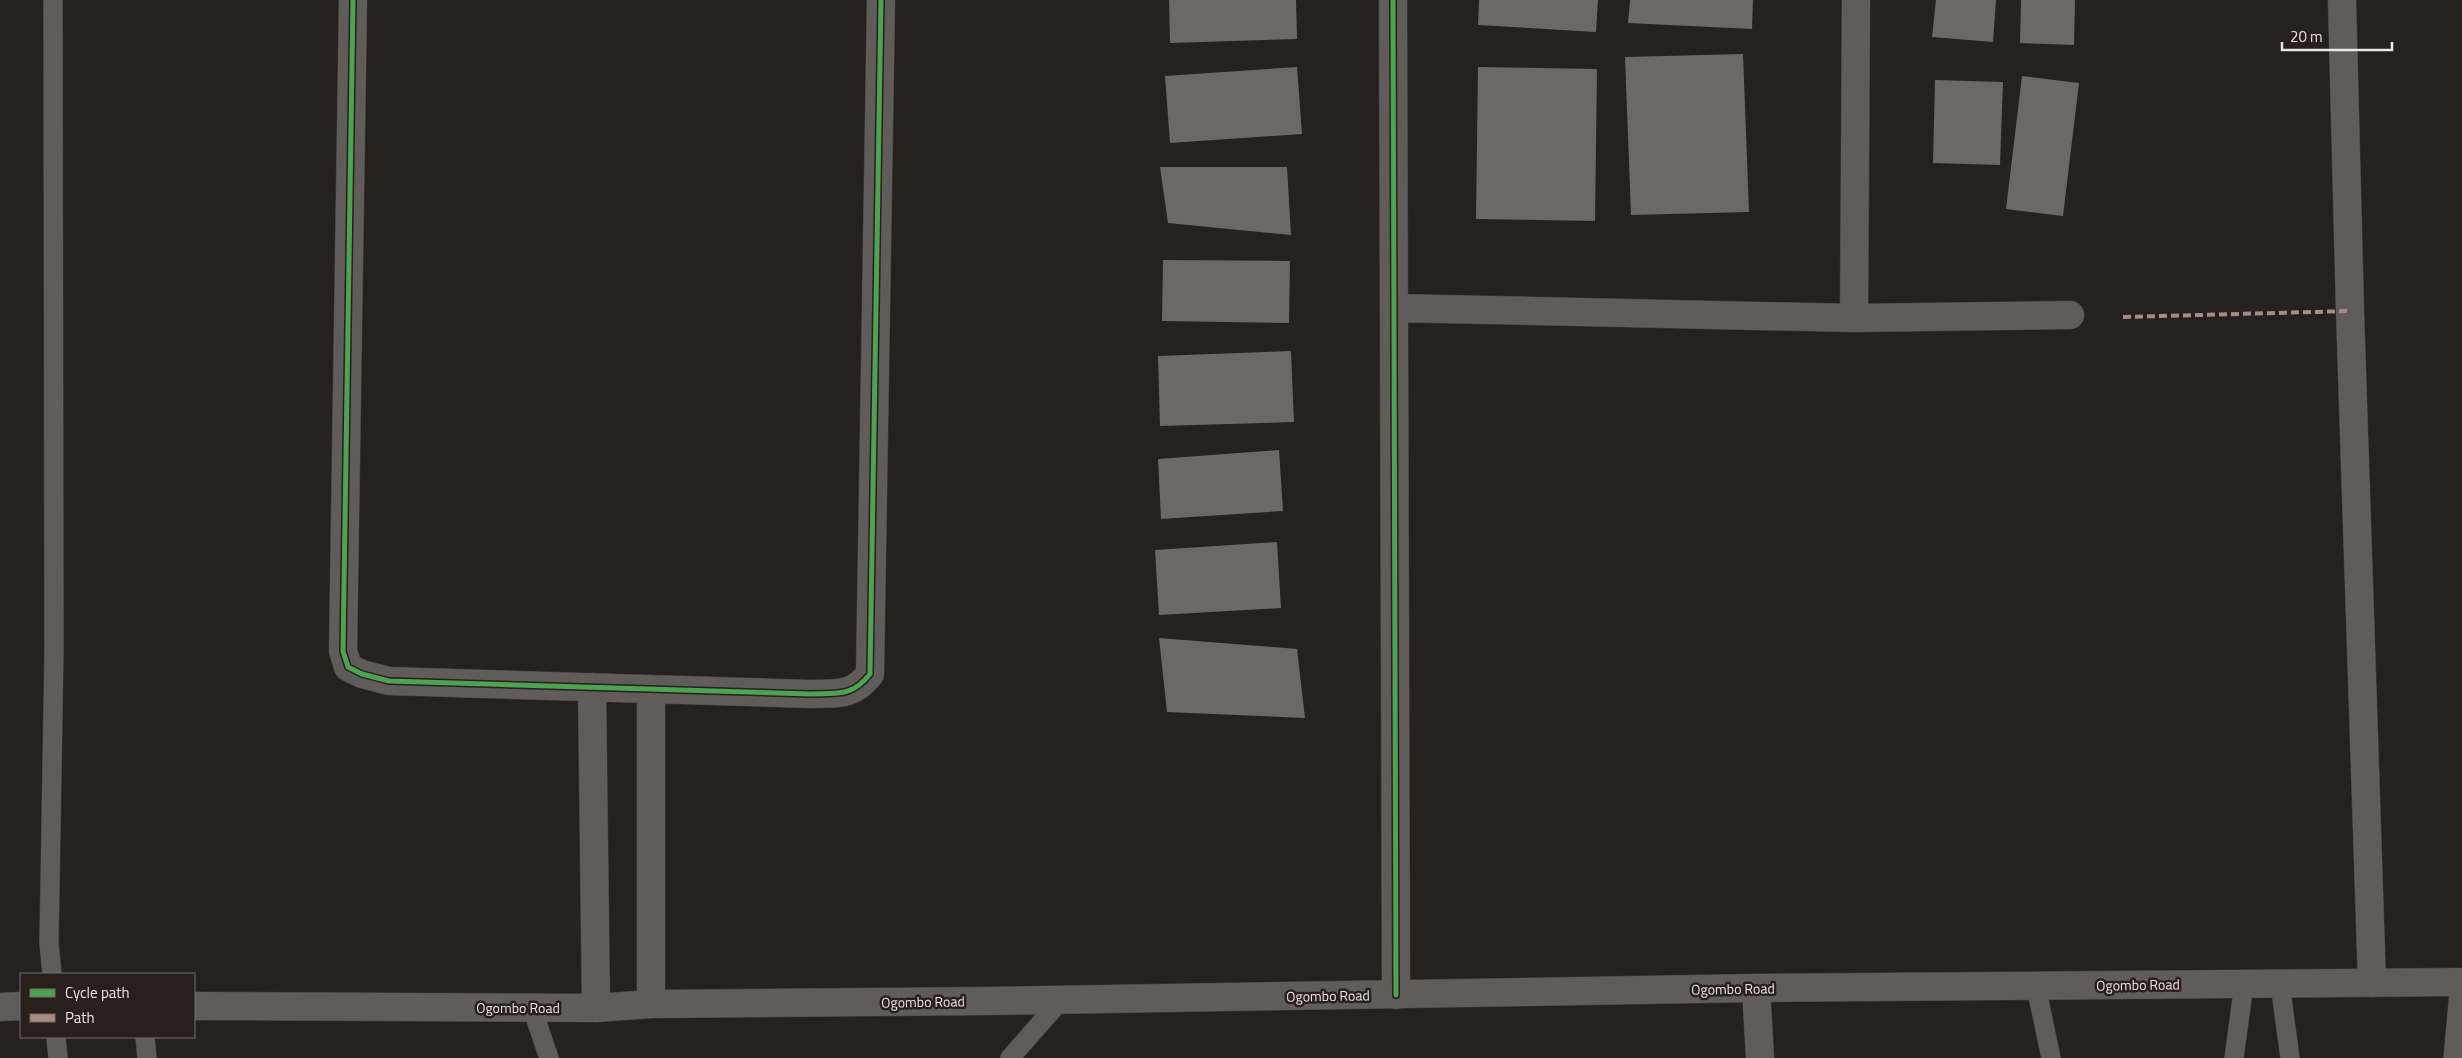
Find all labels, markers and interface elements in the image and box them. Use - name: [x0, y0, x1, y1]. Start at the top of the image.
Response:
- scale bar: [2282, 20, 2392, 52]
- text: 20 m: [2290, 25, 2323, 48]
- legend: [20, 973, 195, 1038]
- street label: Ogombo Road: [2096, 973, 2180, 996]
- street label: Ogombo Road: [1691, 977, 1775, 1000]
- text: Cycle path: [65, 981, 130, 1004]
- street label: Ogombo Road: [1286, 984, 1370, 1007]
- street label: Ogombo Road: [881, 990, 965, 1013]
- street label: Ogombo Road: [476, 997, 560, 1018]
- text: Path: [65, 1006, 95, 1029]

